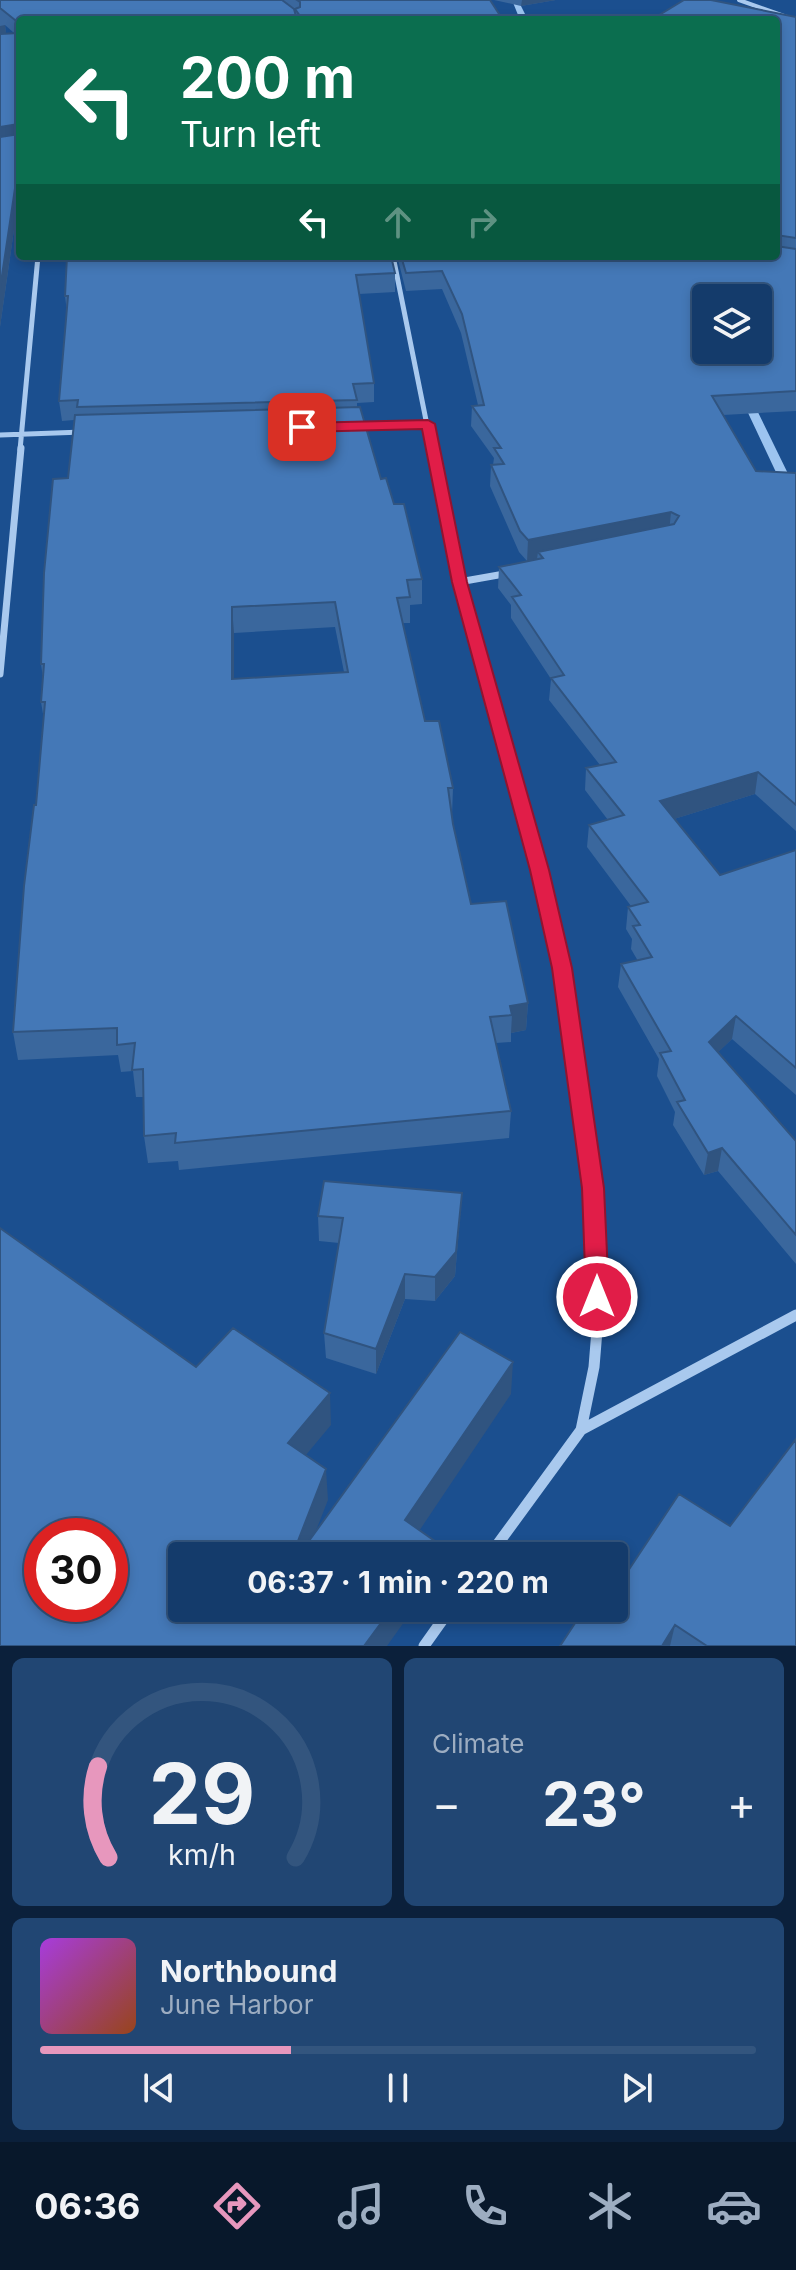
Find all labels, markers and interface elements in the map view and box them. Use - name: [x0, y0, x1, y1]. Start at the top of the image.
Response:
- text: 200 m: [180, 44, 355, 112]
- icon: left: [48, 48, 152, 152]
- text: Turn left: [180, 112, 321, 156]
- icon: left: [292, 200, 336, 244]
- icon: ahead: [376, 200, 420, 244]
- icon: right: [460, 200, 504, 244]
- map controls: [692, 284, 772, 364]
- button: layers: [692, 284, 772, 364]
- pin: [268, 393, 336, 461]
- icon: arrive: [280, 405, 324, 449]
- position arrow: [555, 1255, 639, 1339]
- speed limit sign: 30: [24, 1518, 128, 1622]
- text: 06:37 · 1 min · 220 m: [247, 1564, 549, 1600]
- text: Climate: [432, 1728, 524, 1759]
- text: 29: [149, 1743, 255, 1844]
- text: 23°: [542, 1768, 646, 1840]
- text: −: [432, 1777, 461, 1831]
- text: +: [727, 1777, 756, 1831]
- text: km/h: [168, 1837, 236, 1872]
- text: Northbound: [160, 1953, 337, 1989]
- text: June Harbor: [160, 1989, 313, 2020]
- icon: previous: [137, 2066, 181, 2110]
- icon: pause: [376, 2066, 420, 2110]
- icon: next: [615, 2066, 659, 2110]
- icon: directions: [209, 2178, 265, 2234]
- icon: music: [333, 2178, 389, 2234]
- icon: phone: [457, 2178, 513, 2234]
- icon: climate: [582, 2178, 638, 2234]
- icon: car: [706, 2178, 762, 2234]
- text: 06:36: [34, 2184, 140, 2228]

